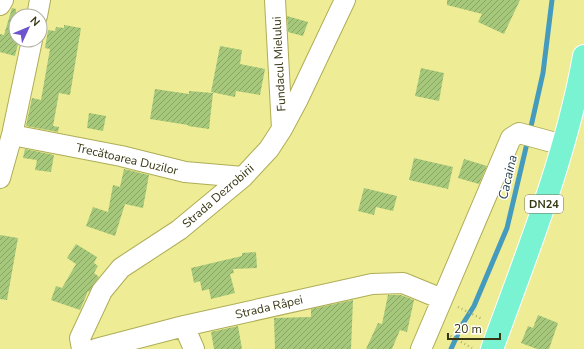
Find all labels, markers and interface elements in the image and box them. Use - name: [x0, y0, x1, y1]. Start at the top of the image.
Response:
- north arrow: [8, 8, 48, 48]
- text: N: [27, 13, 43, 30]
- street label: Fundacul Mielului: [269, 16, 289, 112]
- street label: Trecătoarea Duzilor: [74, 139, 180, 179]
- water label: Cacaina: [494, 153, 522, 201]
- street label: Strada Dezrobirii: [179, 160, 257, 232]
- road number: DN24: [525, 195, 563, 213]
- street label: Strada Râpei: [234, 291, 304, 323]
- scale bar: [448, 315, 500, 341]
- text: 20 m: [454, 321, 482, 337]

